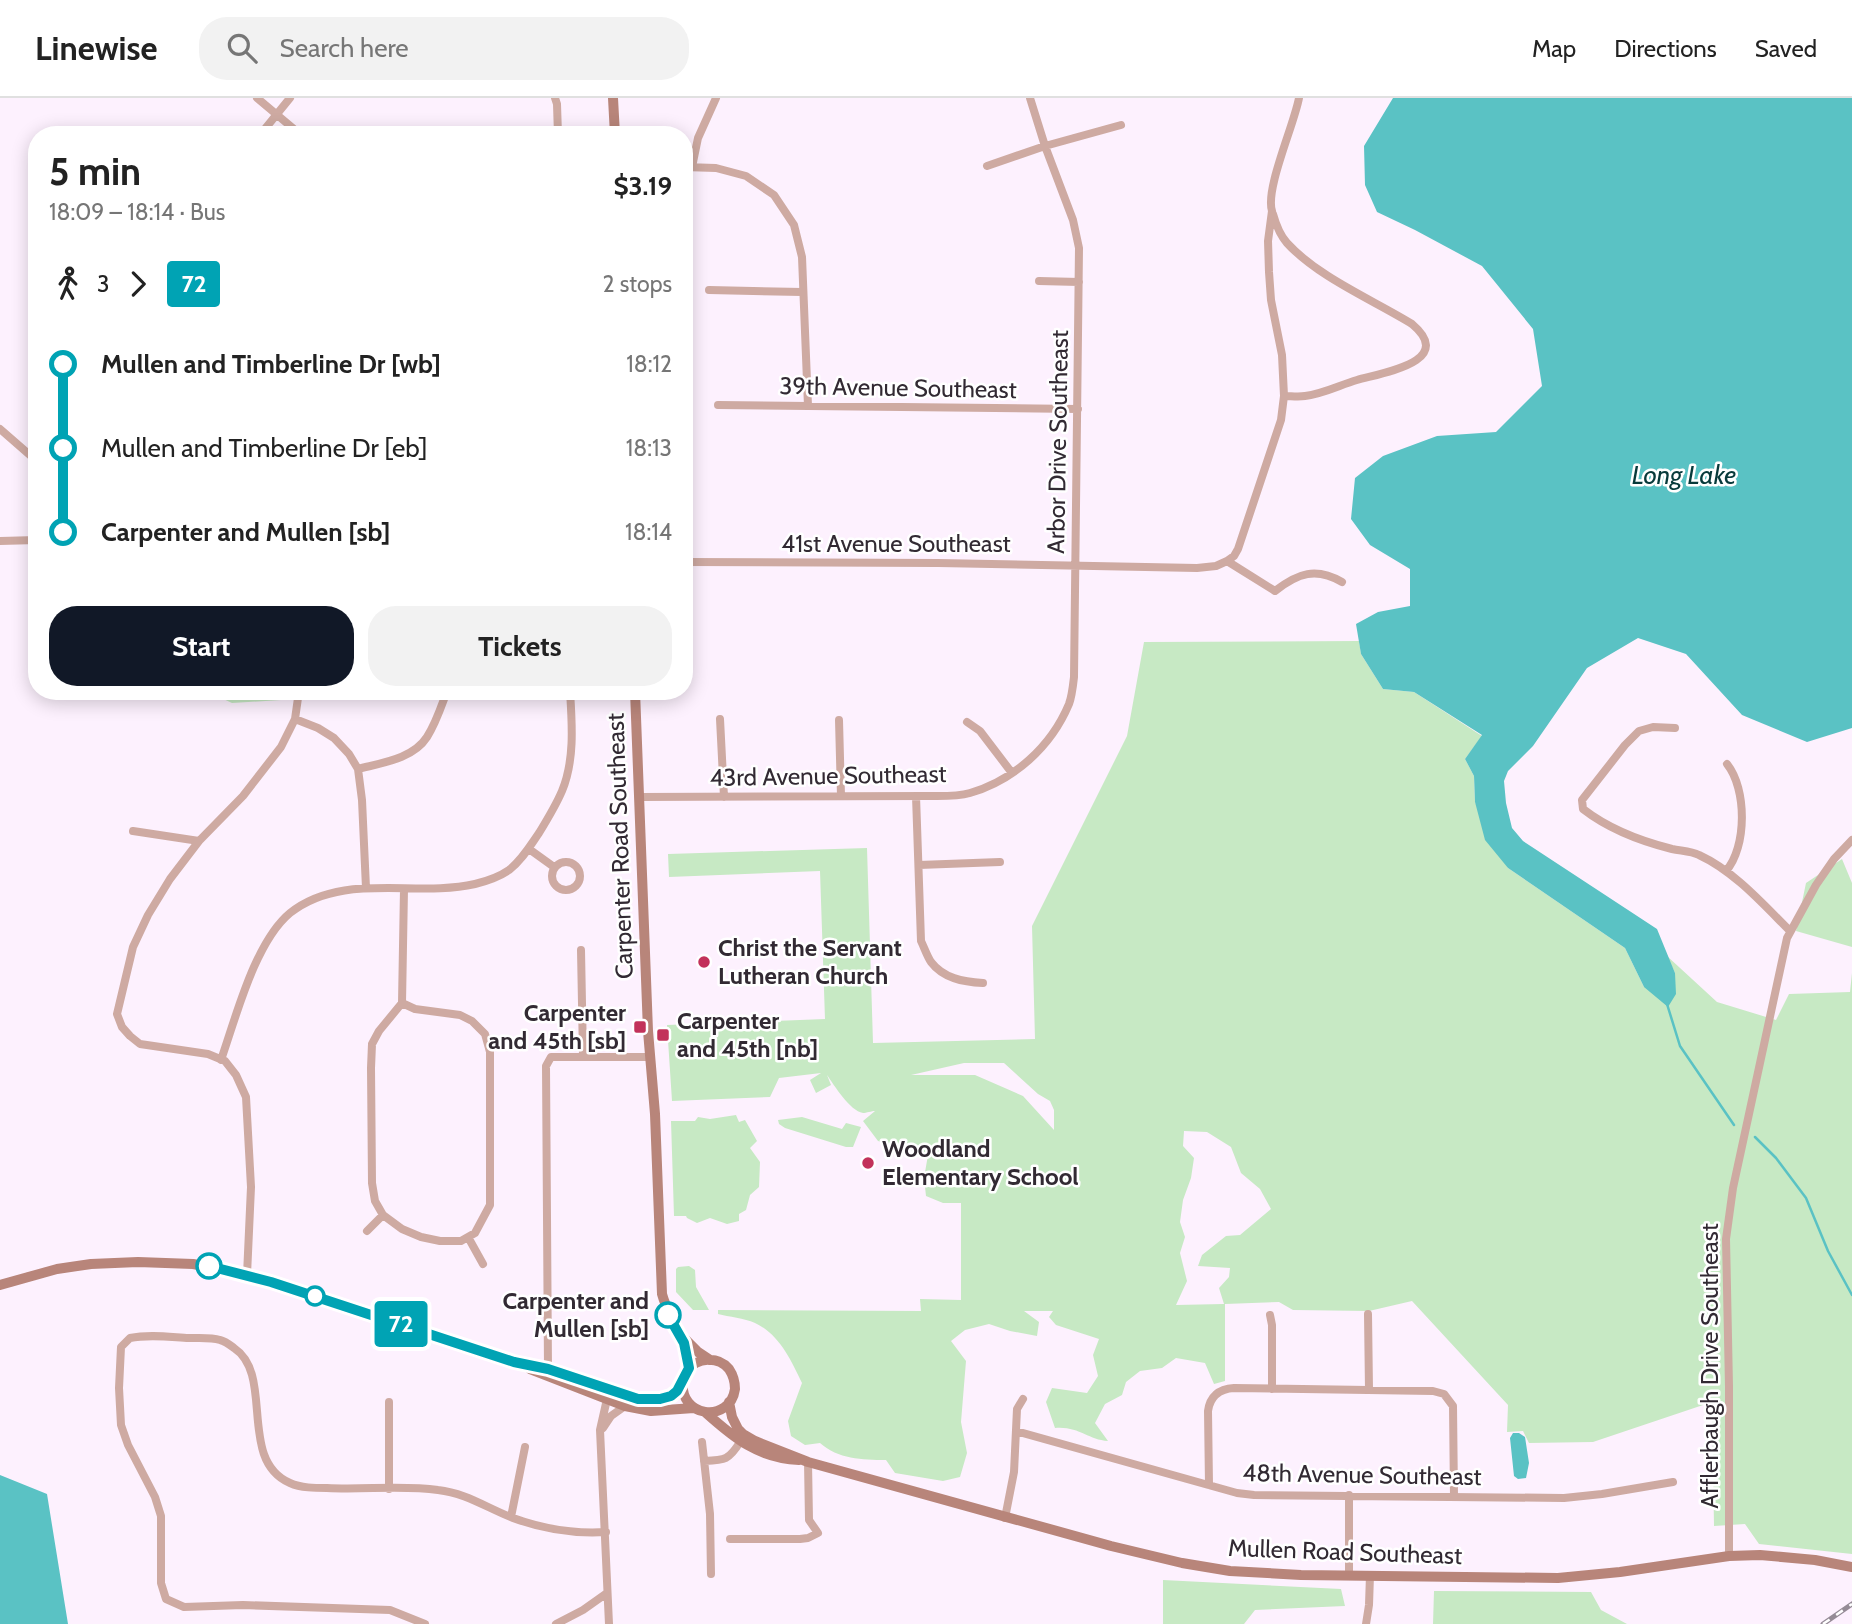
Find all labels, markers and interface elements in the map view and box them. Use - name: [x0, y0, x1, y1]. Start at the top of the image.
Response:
- search box: [199, 17, 689, 80]
- text: Linewise: [35, 28, 157, 68]
- icon: search: [223, 29, 261, 67]
- text: Search here: [279, 32, 409, 64]
- text: Map: [1532, 34, 1576, 63]
- text: Directions: [1614, 34, 1717, 63]
- text: Saved: [1755, 34, 1817, 63]
- text: 5 min: [49, 148, 141, 195]
- text: $3.19: [613, 170, 672, 202]
- text: 18:09 – 18:14 · Bus: [49, 198, 225, 226]
- icon: walk: [49, 265, 87, 303]
- icon: forward: [119, 265, 157, 303]
- text: 72: [181, 269, 206, 298]
- text: 3: [97, 270, 109, 298]
- text: 2 stops: [603, 270, 672, 298]
- street label: Arbor Drive Southeast: [1041, 330, 1074, 554]
- text: Mullen and Timberline Dr [wb]: [101, 348, 441, 380]
- text: 18:12: [626, 350, 672, 378]
- street label: 39th Avenue Southeast: [779, 371, 1017, 404]
- text: Mullen and Timberline Dr [eb]: [101, 432, 427, 464]
- text: 18:13: [626, 434, 672, 462]
- water label: Long Lake: [1632, 459, 1736, 491]
- text: Carpenter and Mullen [sb]: [101, 516, 390, 548]
- text: 18:14: [625, 518, 672, 546]
- street label: 41st Avenue Southeast: [781, 529, 1011, 558]
- button: Start: [49, 606, 354, 686]
- button: Tickets: [368, 606, 672, 686]
- street label: Carpenter Road Southeast: [600, 712, 639, 980]
- street label: 43rd Avenue Southeast: [709, 759, 947, 792]
- place label: Christ the Servant Lutheran Church: [718, 933, 902, 990]
- marker: Christ the Servant Lutheran Church: [696, 954, 712, 970]
- place label: Carpenter and 45th [sb]: [488, 998, 626, 1055]
- place label: Carpenter and 45th [nb]: [677, 1006, 818, 1063]
- marker: Carpenter and 45th [sb]: [632, 1019, 648, 1035]
- marker: Carpenter and 45th [nb]: [655, 1027, 671, 1043]
- place label: Woodland Elementary School: [882, 1134, 1079, 1191]
- marker: Woodland Elementary School: [860, 1155, 876, 1171]
- street label: Afflerbaugh Drive Southeast: [1695, 1223, 1724, 1509]
- unlabelled marker: [196, 1253, 222, 1279]
- unlabelled marker: [305, 1286, 325, 1306]
- place label: Carpenter and Mullen [sb]: [502, 1286, 649, 1343]
- line badge: 72: [370, 1301, 432, 1347]
- marker: Carpenter and Mullen [sb]: [655, 1302, 681, 1328]
- text: 72: [389, 1309, 413, 1338]
- street label: 48th Avenue Southeast: [1242, 1458, 1482, 1491]
- street label: Mullen Road Southeast: [1227, 1533, 1463, 1570]

